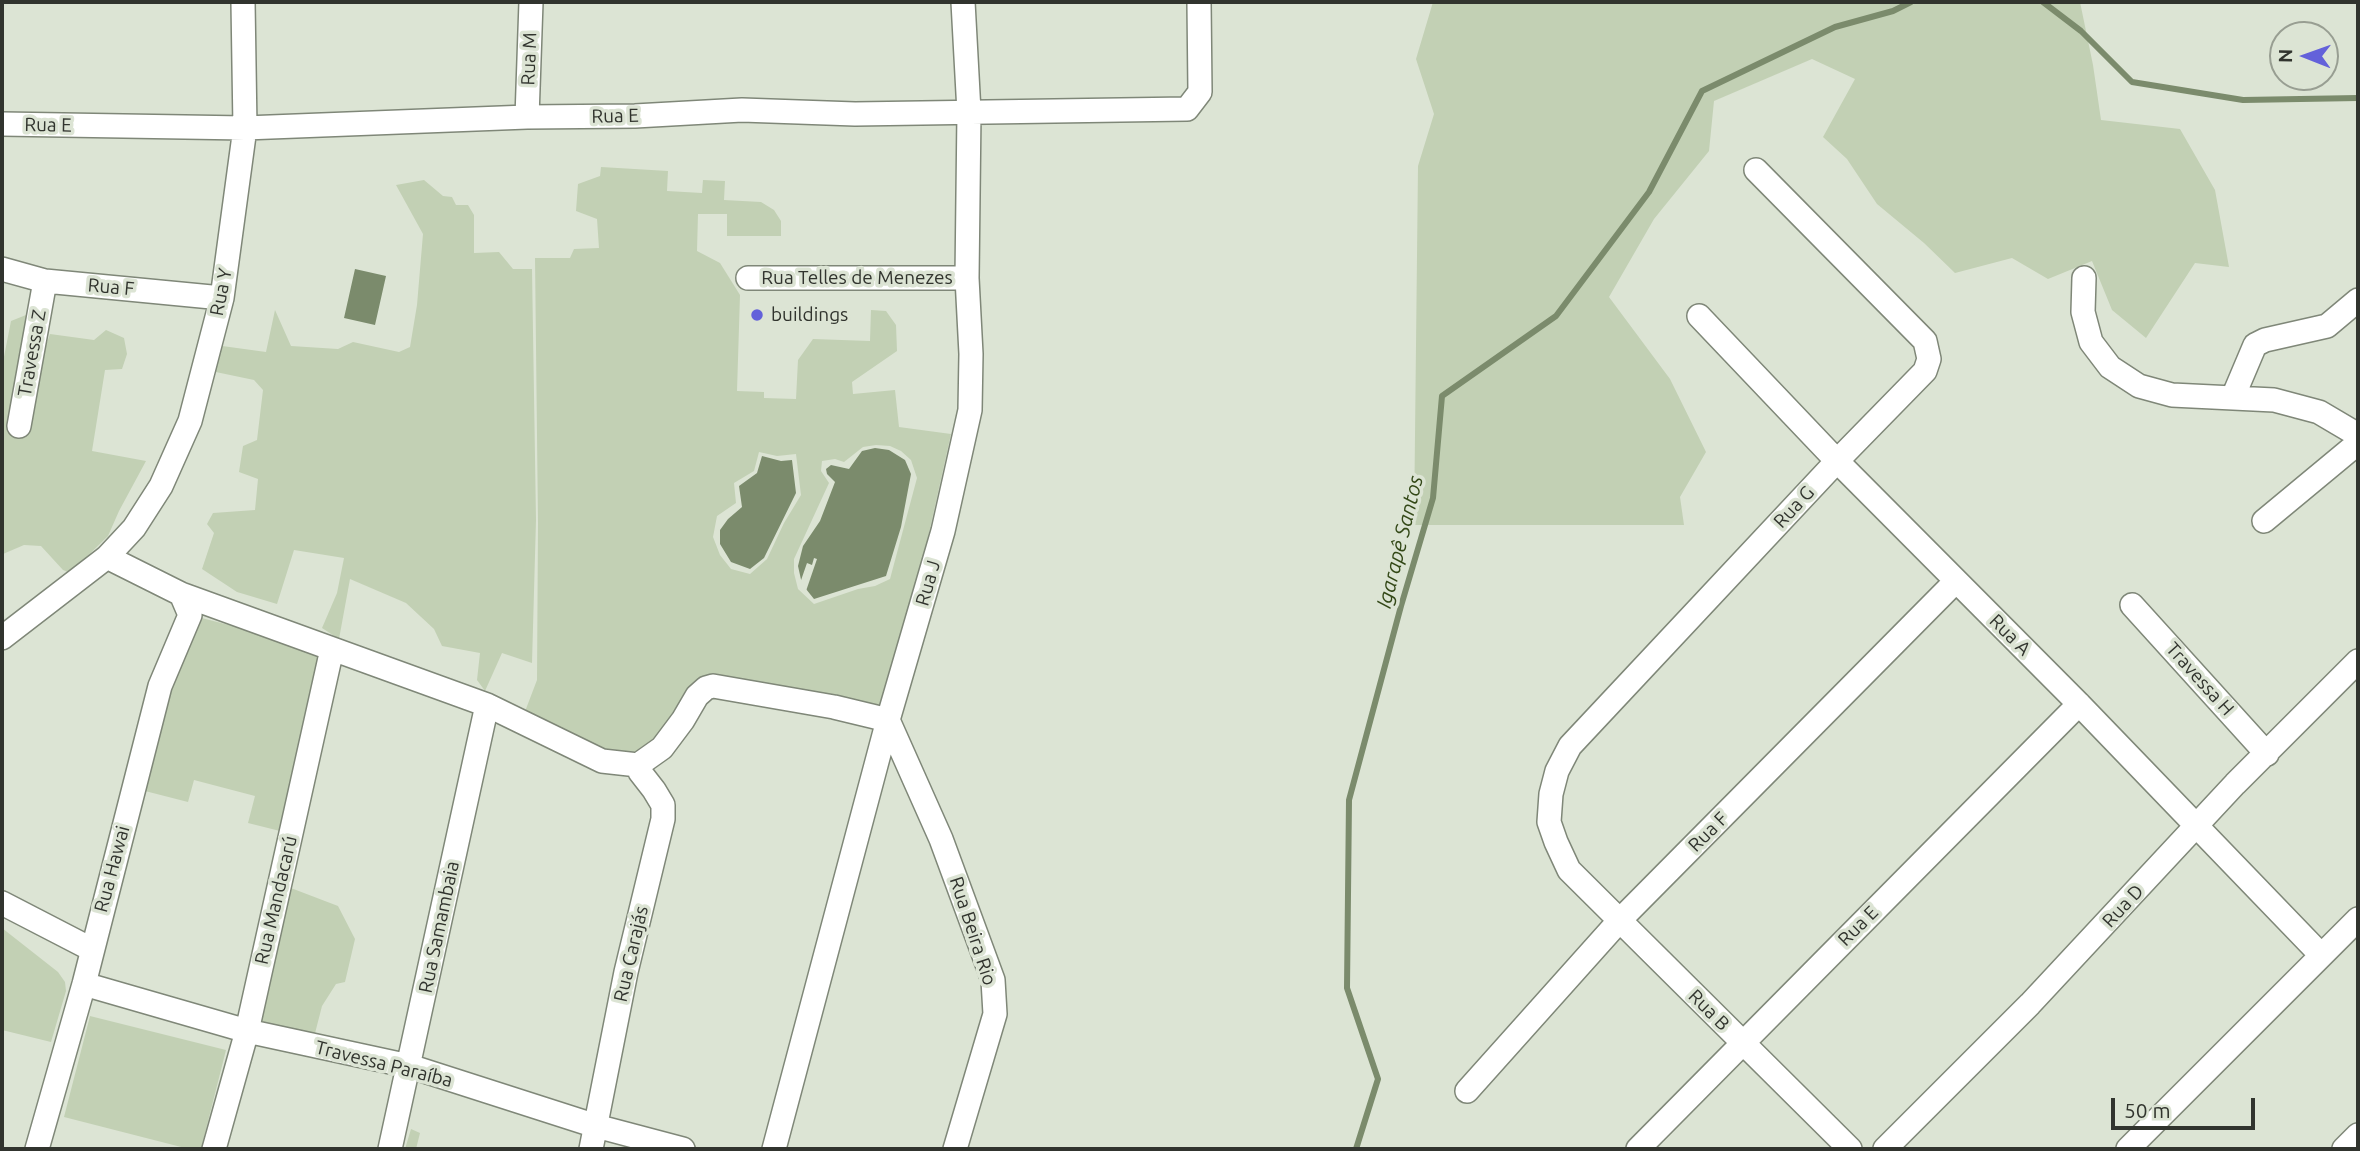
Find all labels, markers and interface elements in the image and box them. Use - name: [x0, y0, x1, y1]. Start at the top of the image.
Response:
- north arrow: [2269, 21, 2339, 91]
- street label: Rua M: [517, 32, 541, 86]
- text: N: [2274, 48, 2296, 63]
- street label: Rua E: [591, 104, 639, 128]
- street label: Rua E: [24, 113, 72, 137]
- street label: Rua Y: [205, 266, 237, 318]
- street label: Rua Telles de Menezes: [761, 267, 953, 289]
- street label: Rua F: [87, 274, 135, 300]
- place label: buildings: [771, 304, 848, 326]
- marker: buildings: [749, 307, 765, 323]
- street label: Travessa Z: [13, 308, 51, 398]
- water label: Igarapê Santos: [1371, 473, 1429, 611]
- street label: Rua G: [1769, 481, 1819, 533]
- street label: Rua J: [911, 558, 945, 608]
- street label: Rua A: [1985, 610, 2035, 660]
- street label: Travessa H: [2161, 638, 2239, 720]
- street label: Rua F: [1683, 807, 1733, 857]
- street label: Rua Hawai: [89, 823, 135, 915]
- street label: Rua Mandacarú: [250, 833, 302, 967]
- street label: Rua Samambaia: [414, 859, 464, 995]
- street label: Rua Beira Rio: [945, 874, 1001, 988]
- street label: Rua D: [2098, 880, 2148, 932]
- street label: Rua E: [1833, 901, 1883, 951]
- street label: Rua Carajás: [609, 904, 653, 1004]
- street label: Rua B: [1684, 985, 1734, 1035]
- street label: Travessa Paraíba: [313, 1036, 455, 1092]
- scale bar: [2115, 1084, 2258, 1128]
- text: 50 m: [2124, 1098, 2171, 1122]

